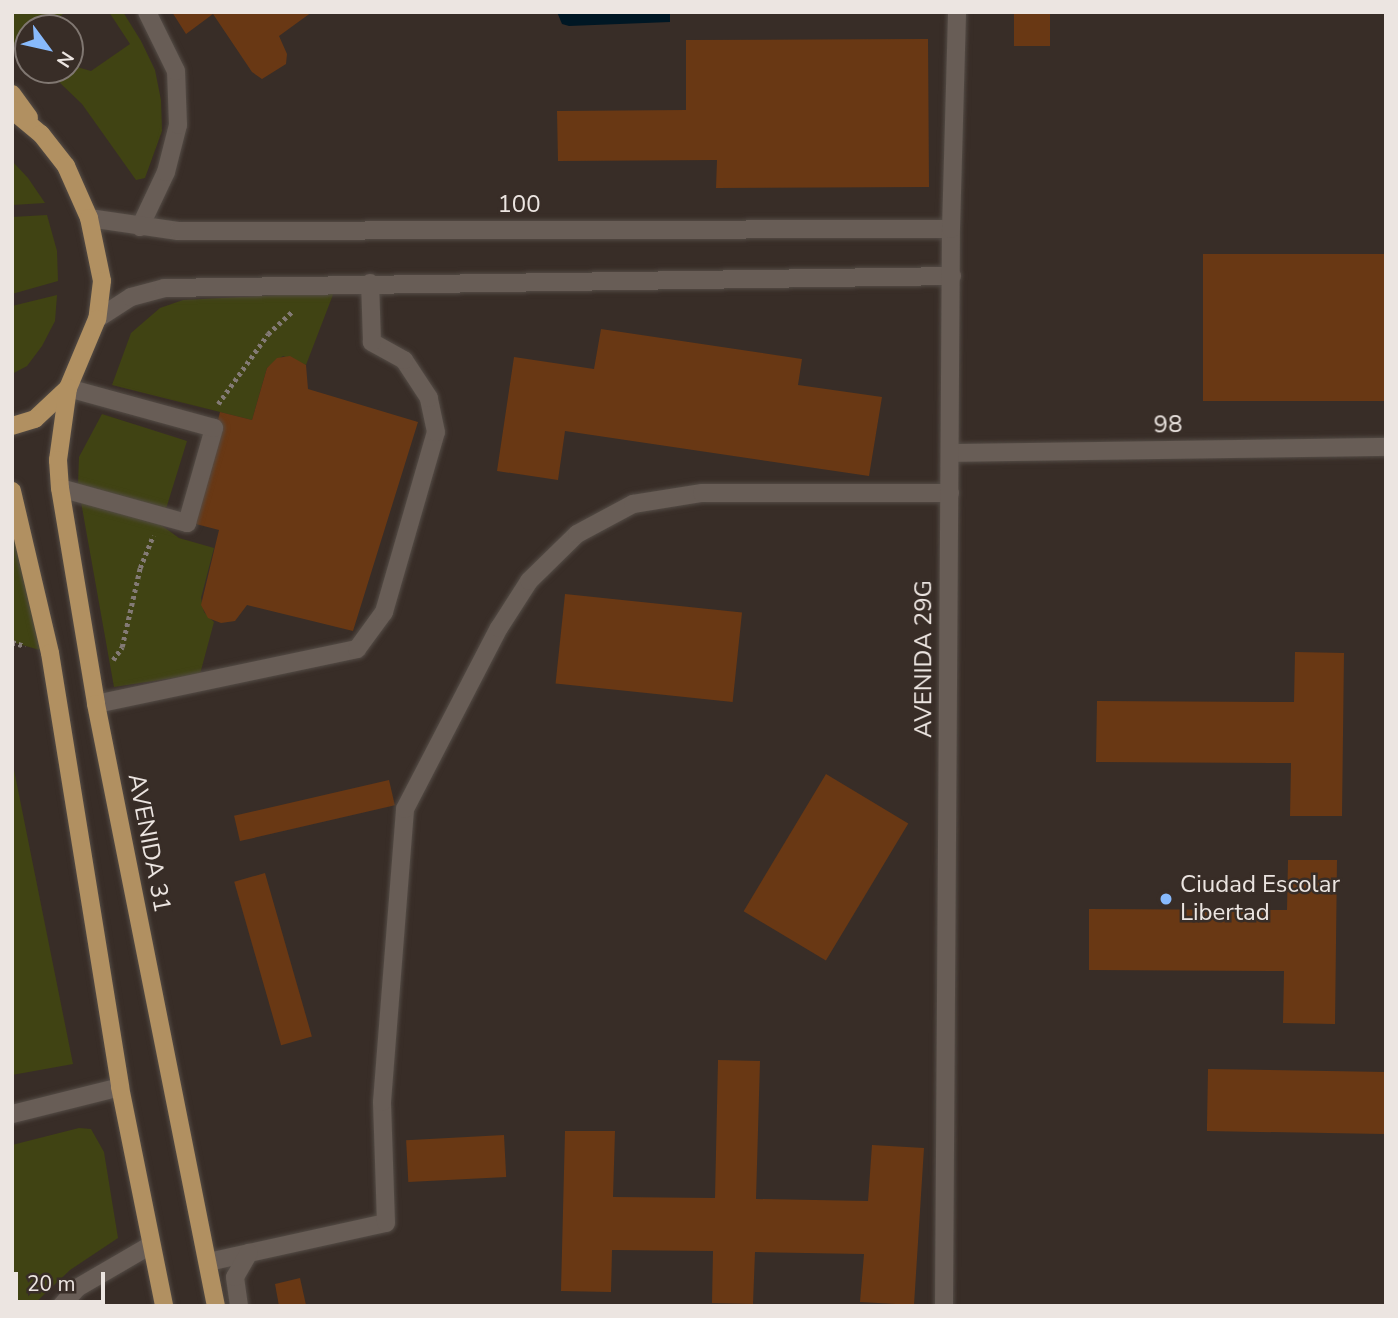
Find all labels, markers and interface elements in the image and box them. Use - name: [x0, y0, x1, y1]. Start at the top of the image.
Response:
- north arrow: [14, 14, 84, 84]
- text: N: [50, 46, 80, 72]
- street label: 100: [497, 191, 541, 219]
- street label: 98: [1153, 410, 1183, 440]
- street label: AVENIDA 29G: [910, 580, 938, 738]
- street label: AVENIDA 31: [121, 771, 177, 915]
- place label: Ciudad Escolar Libertad: [1180, 871, 1340, 927]
- marker: Ciudad Escolar Libertad: [1158, 891, 1174, 907]
- scale bar: [18, 1258, 108, 1302]
- text: 20 m: [27, 1270, 76, 1298]

